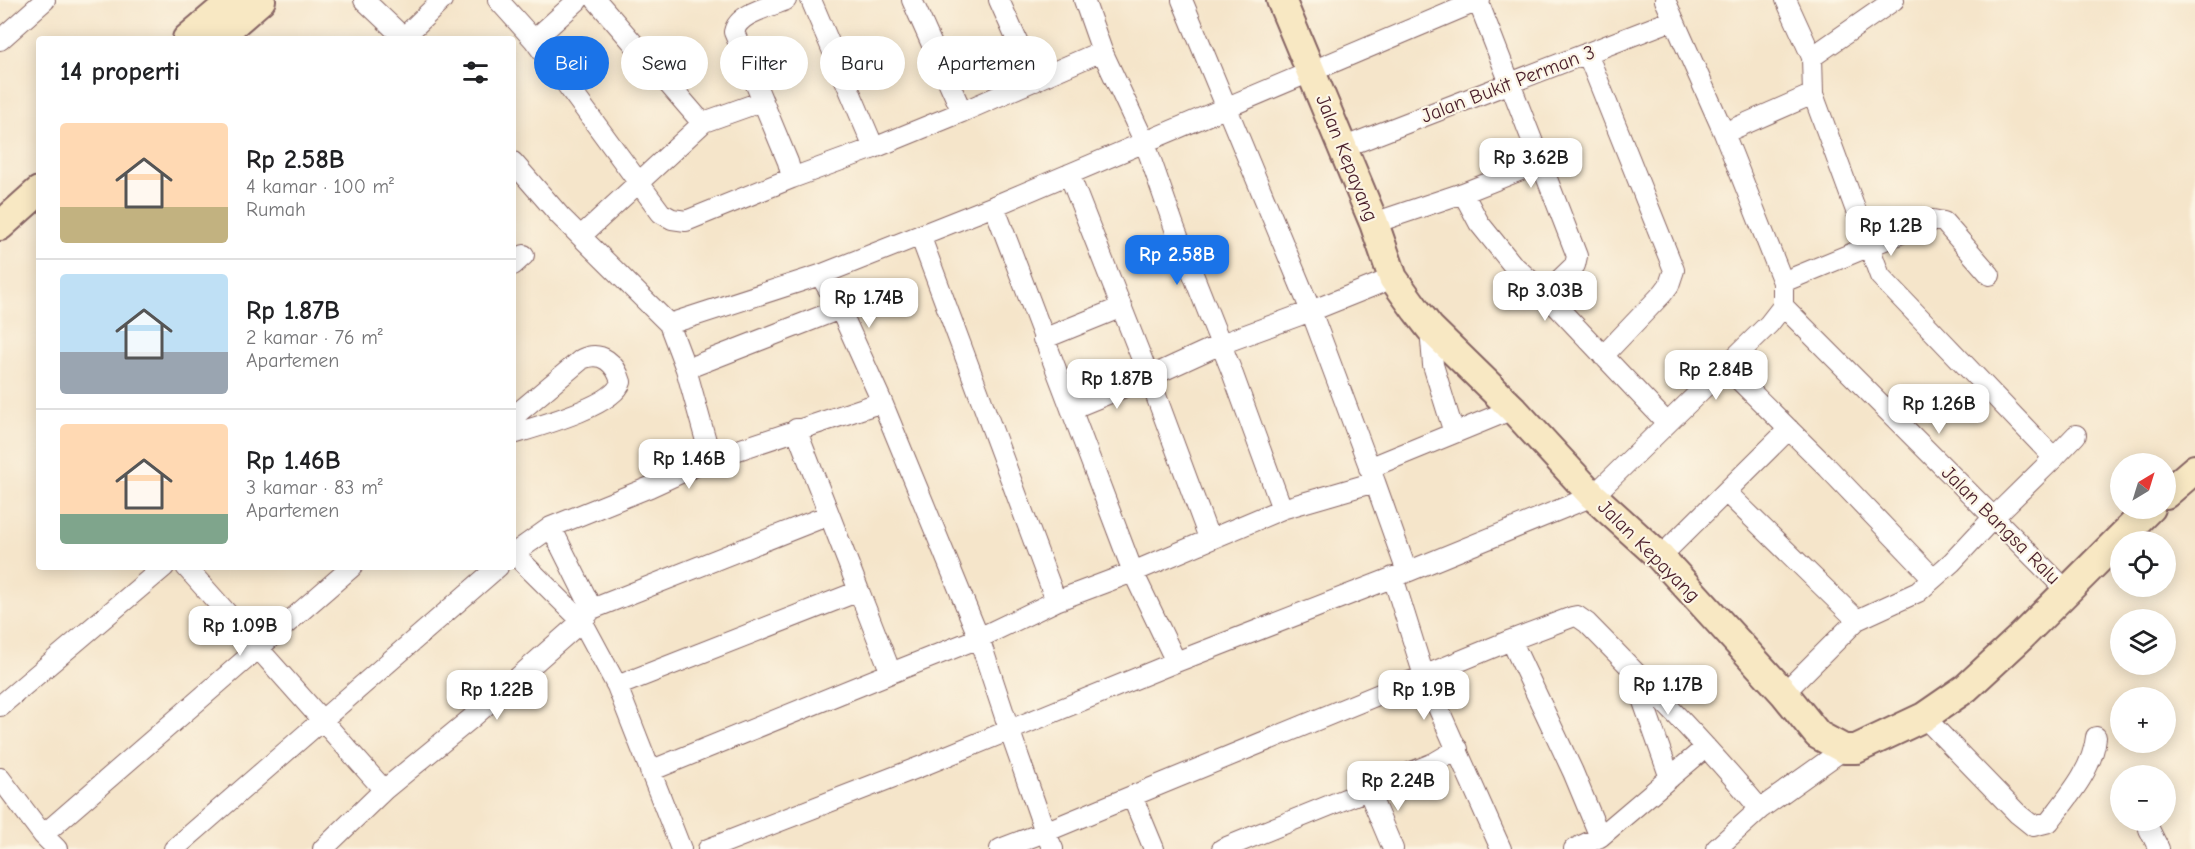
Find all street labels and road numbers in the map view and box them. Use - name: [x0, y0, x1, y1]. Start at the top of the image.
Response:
- street label: Jalan Bukit Perman 3: [1418, 40, 1598, 128]
- street label: Jalan Kepayang: [1311, 91, 1383, 225]
- street label: Jalan Bangsa Ralu: [1937, 461, 2065, 589]
- street label: Jalan Kepayang: [1593, 495, 1705, 607]

